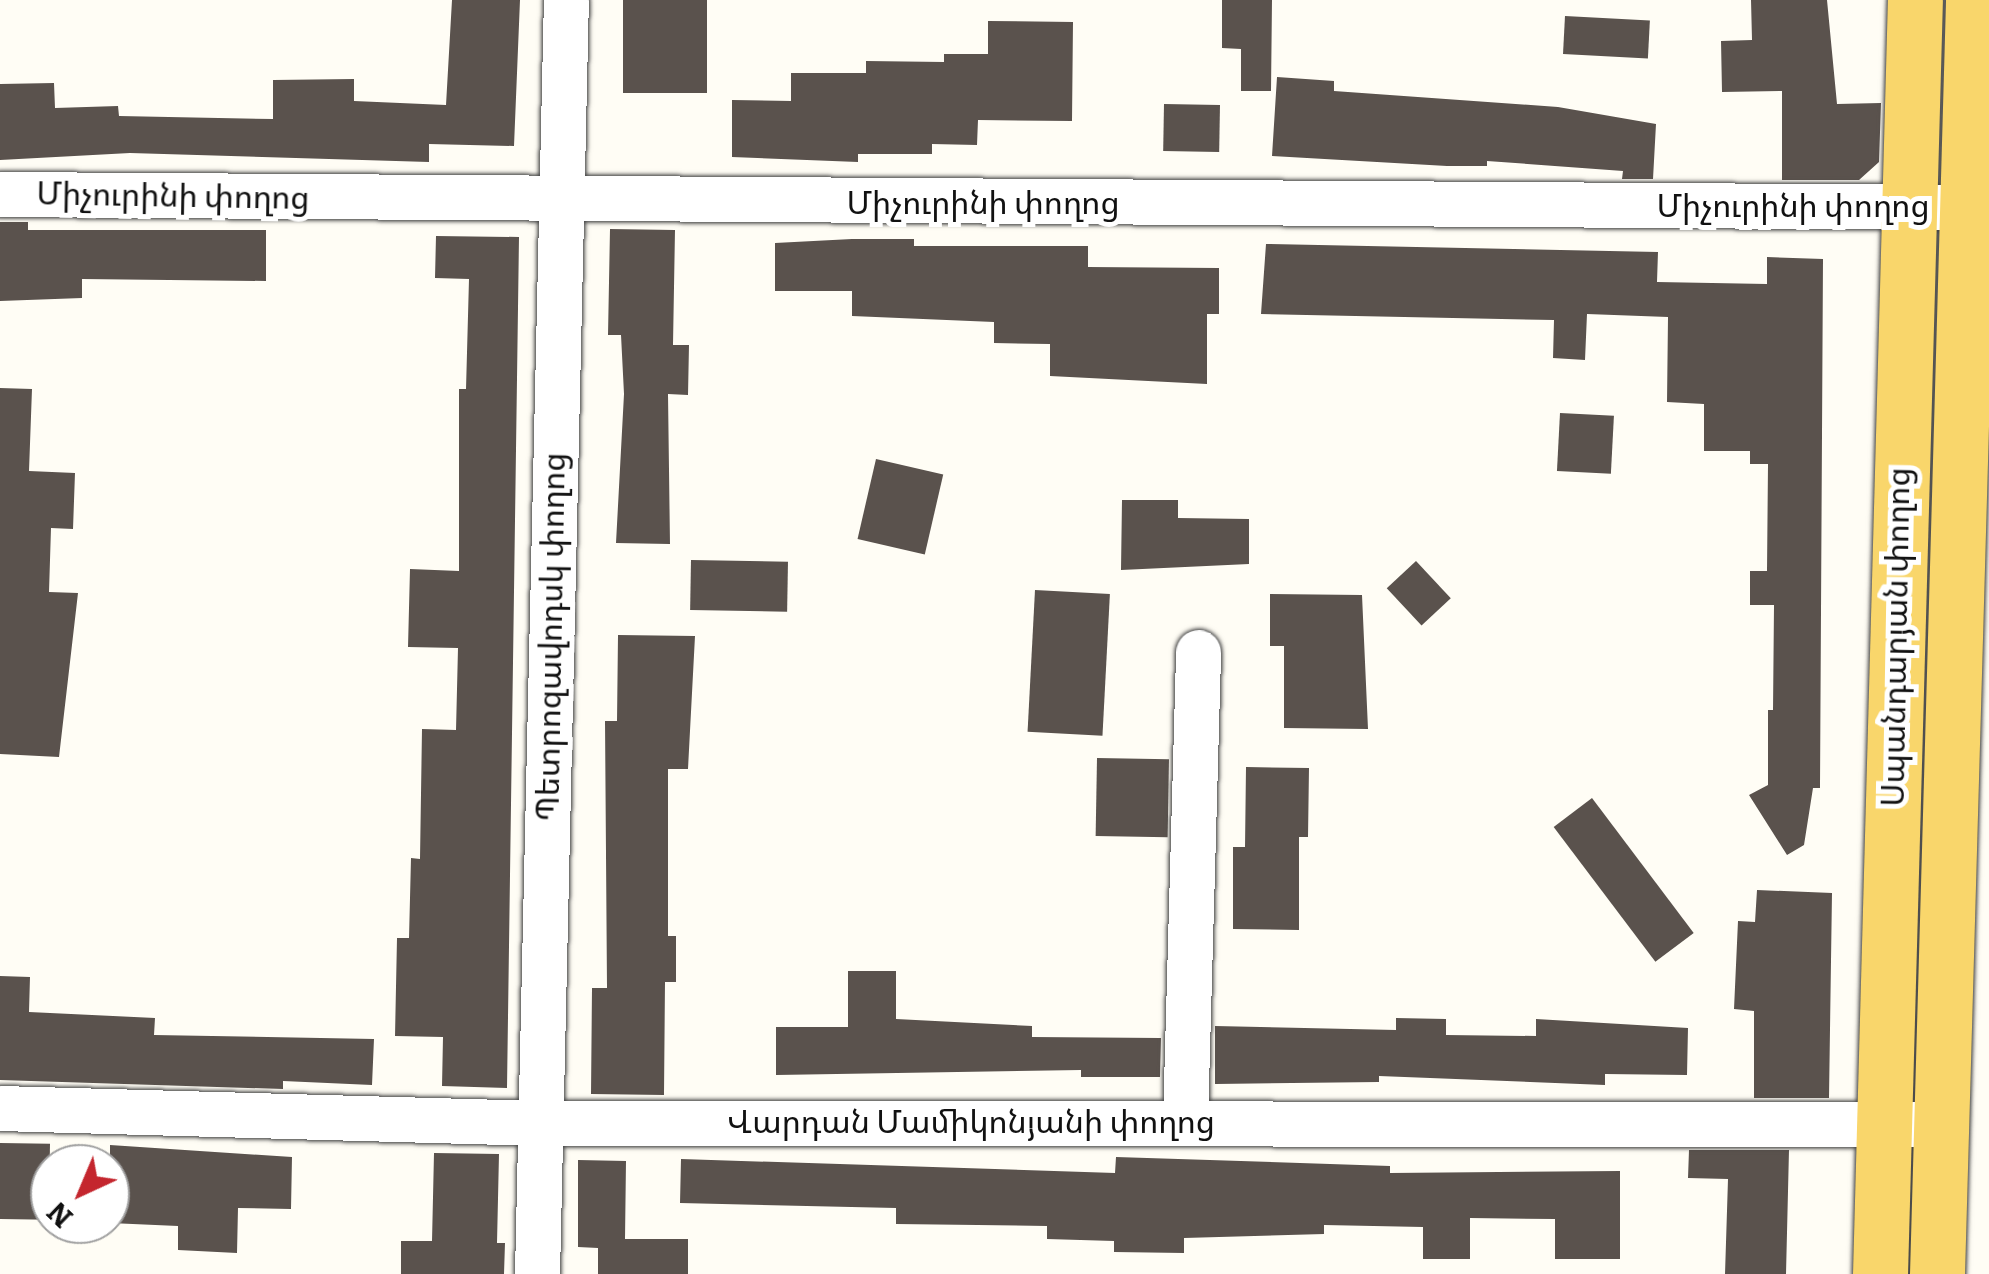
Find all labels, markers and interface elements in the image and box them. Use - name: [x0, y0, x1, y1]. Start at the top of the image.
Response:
- street label: Միչուրինի փողոց: [36, 174, 310, 218]
- street label: Միչուրինի փողոց: [846, 184, 1120, 222]
- street label: Միչուրինի փողոց: [1656, 187, 1930, 225]
- street label: Պետրոզավոդսկ փողոց: [529, 452, 573, 822]
- street label: Սպանդարյան փողոց: [1874, 467, 1918, 807]
- street label: Վարդան Մամիկոնյանի փողոց: [727, 1103, 1215, 1141]
- north arrow: [30, 1144, 130, 1244]
- text: N: [41, 1195, 79, 1234]

